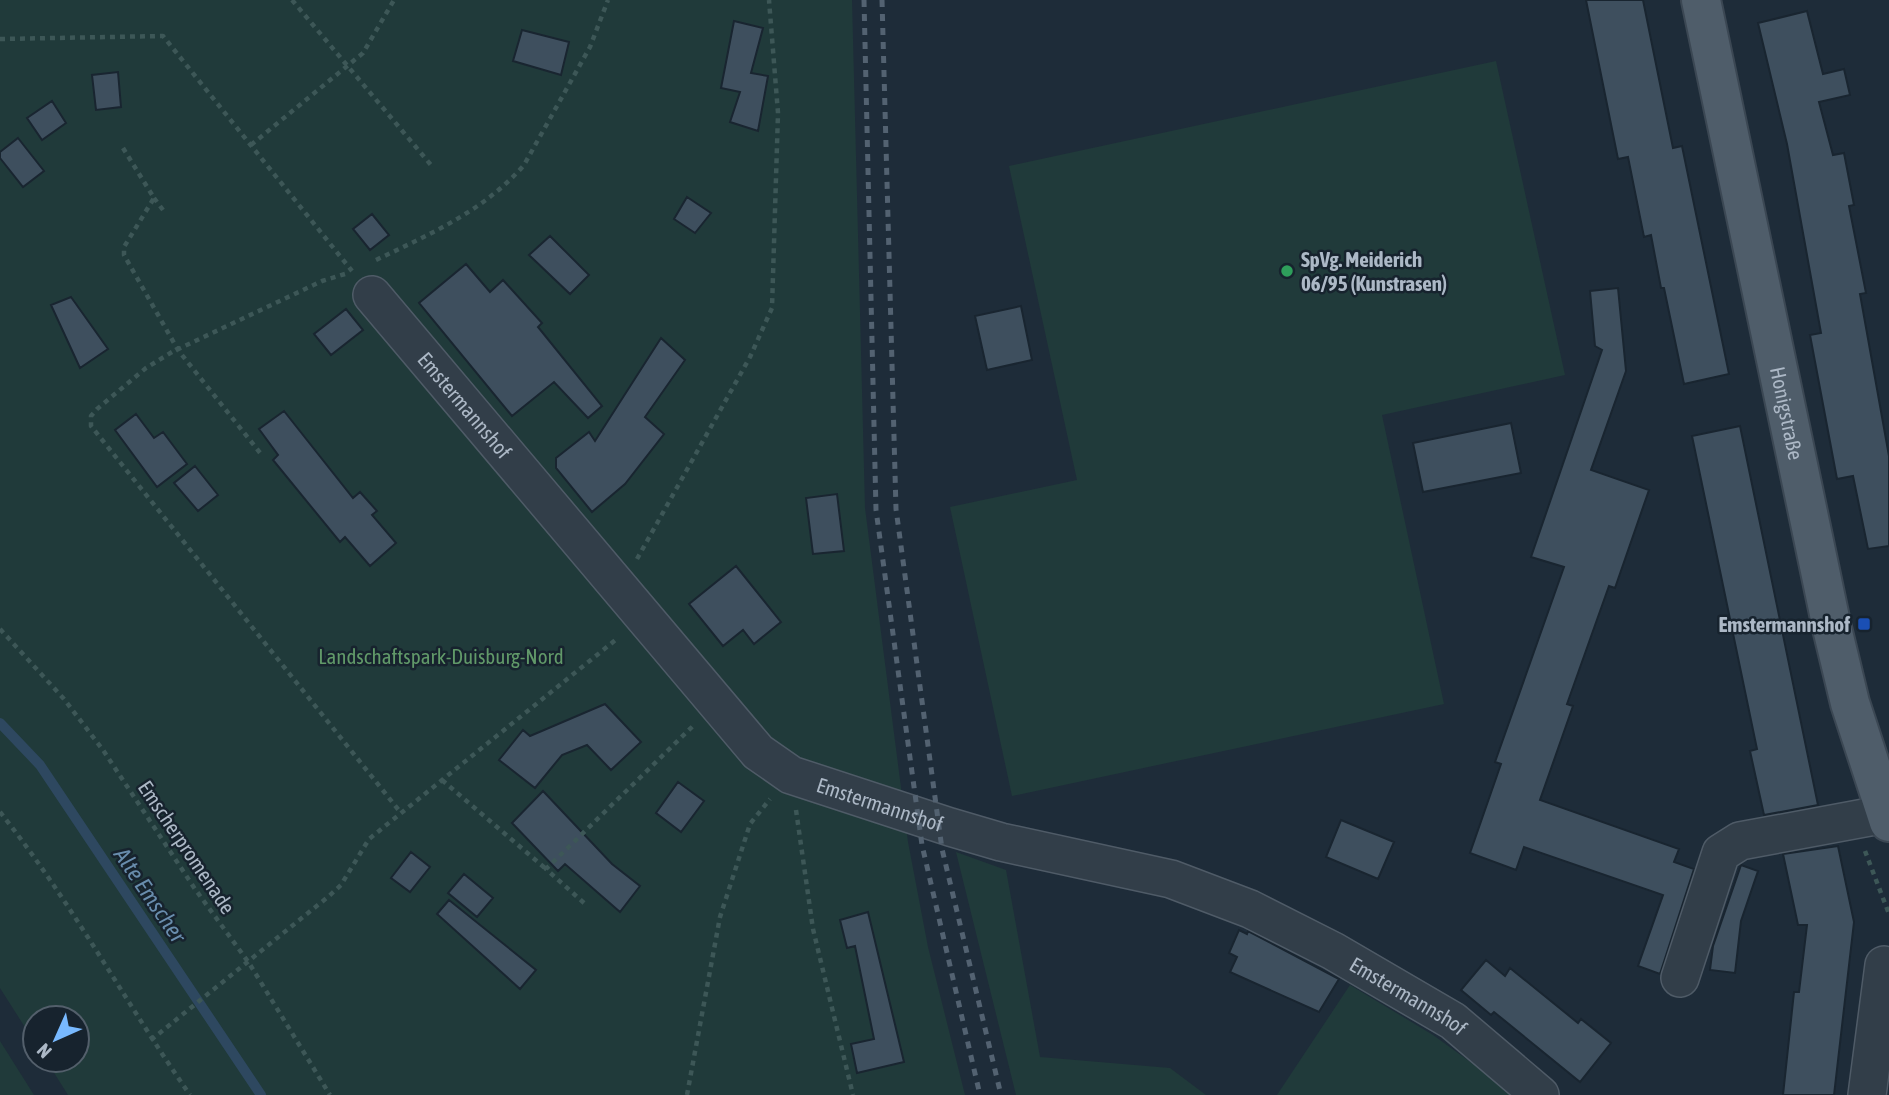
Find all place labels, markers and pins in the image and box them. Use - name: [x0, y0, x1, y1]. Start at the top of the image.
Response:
- place label: SpVg. Meiderich 06/95 (Kunstrasen): [1301, 247, 1447, 295]
- marker: SpVg. Meiderich 06/95 (Kunstrasen): [1279, 263, 1295, 279]
- place label: Emstermannshof: [1718, 612, 1850, 636]
- marker: Emstermannshof: [1856, 616, 1872, 632]

